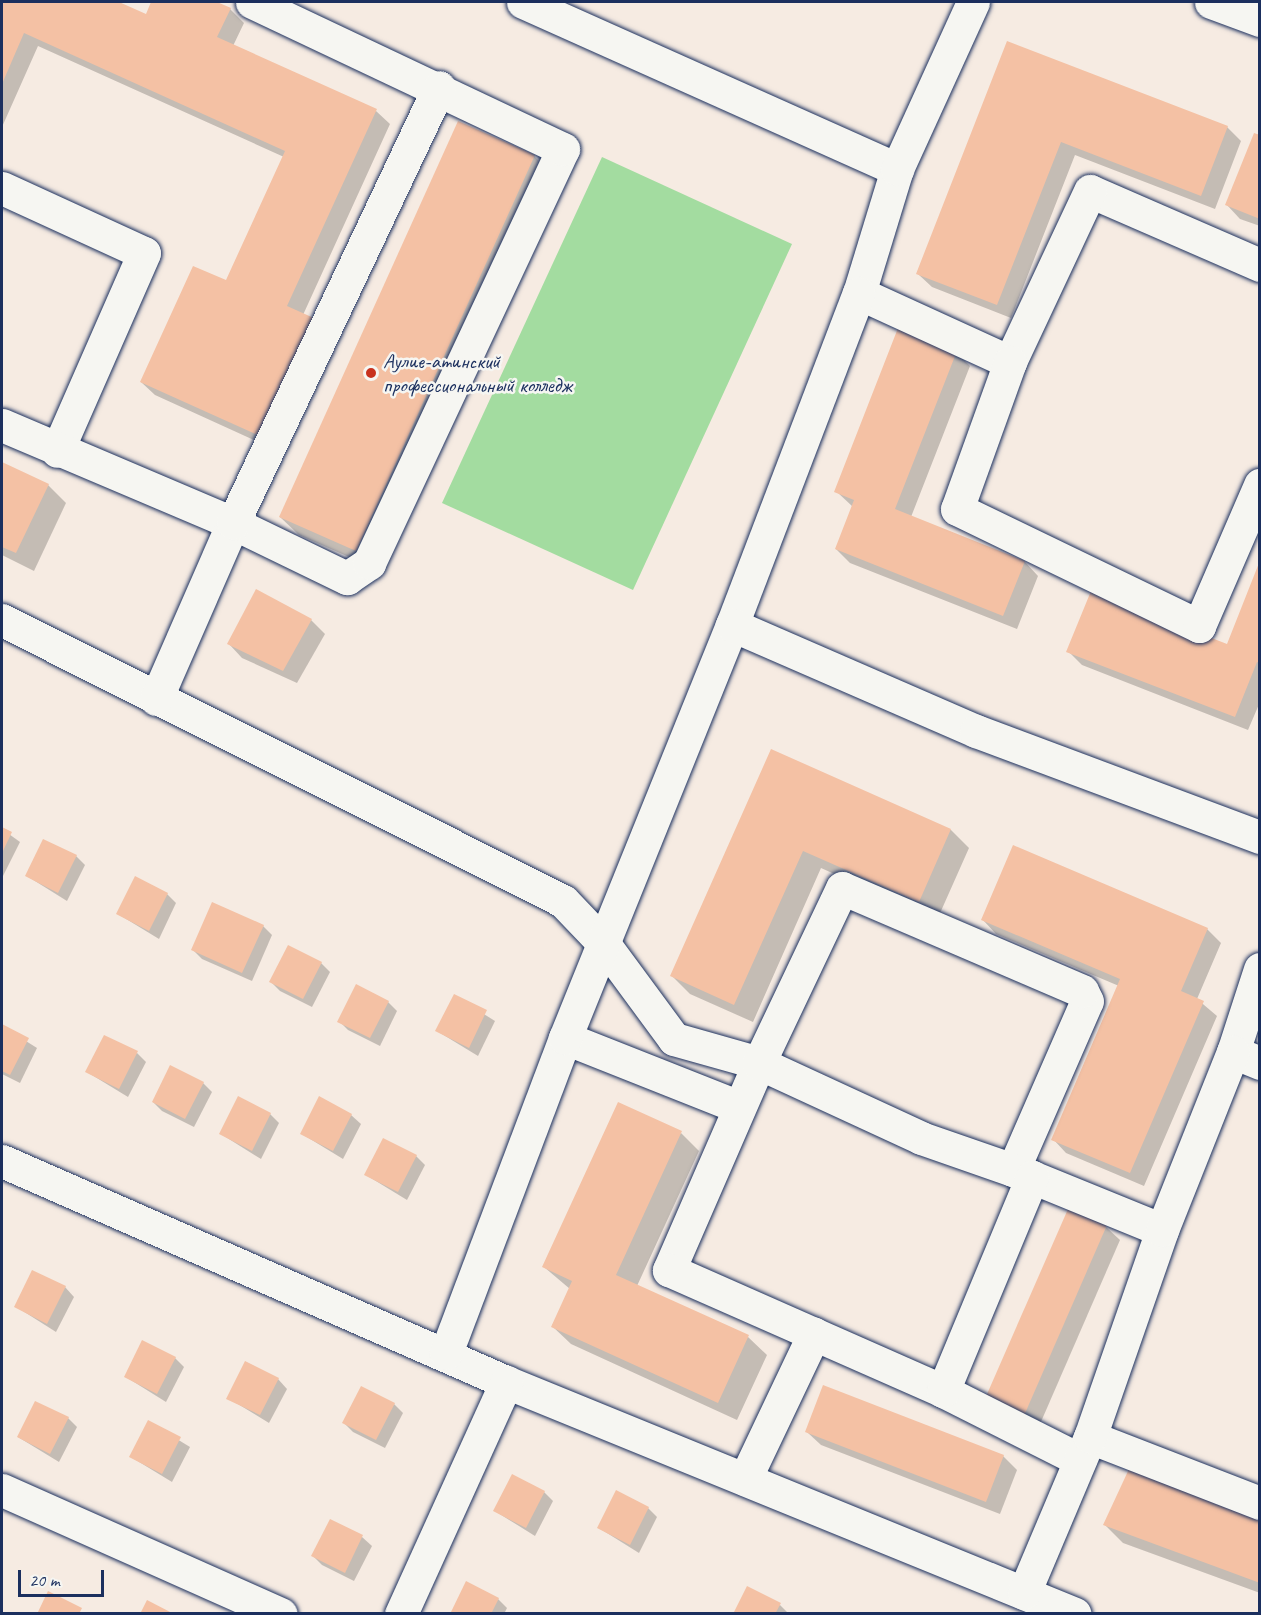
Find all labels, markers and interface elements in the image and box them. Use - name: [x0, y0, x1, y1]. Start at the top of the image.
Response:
- place label: Аулие-атинский профессиональный колледж: [383, 348, 572, 398]
- marker: Аулие-атинский профессиональный колледж: [364, 366, 378, 380]
- scale bar: [21, 1558, 106, 1596]
- text: 20 m: [29, 1569, 60, 1591]

